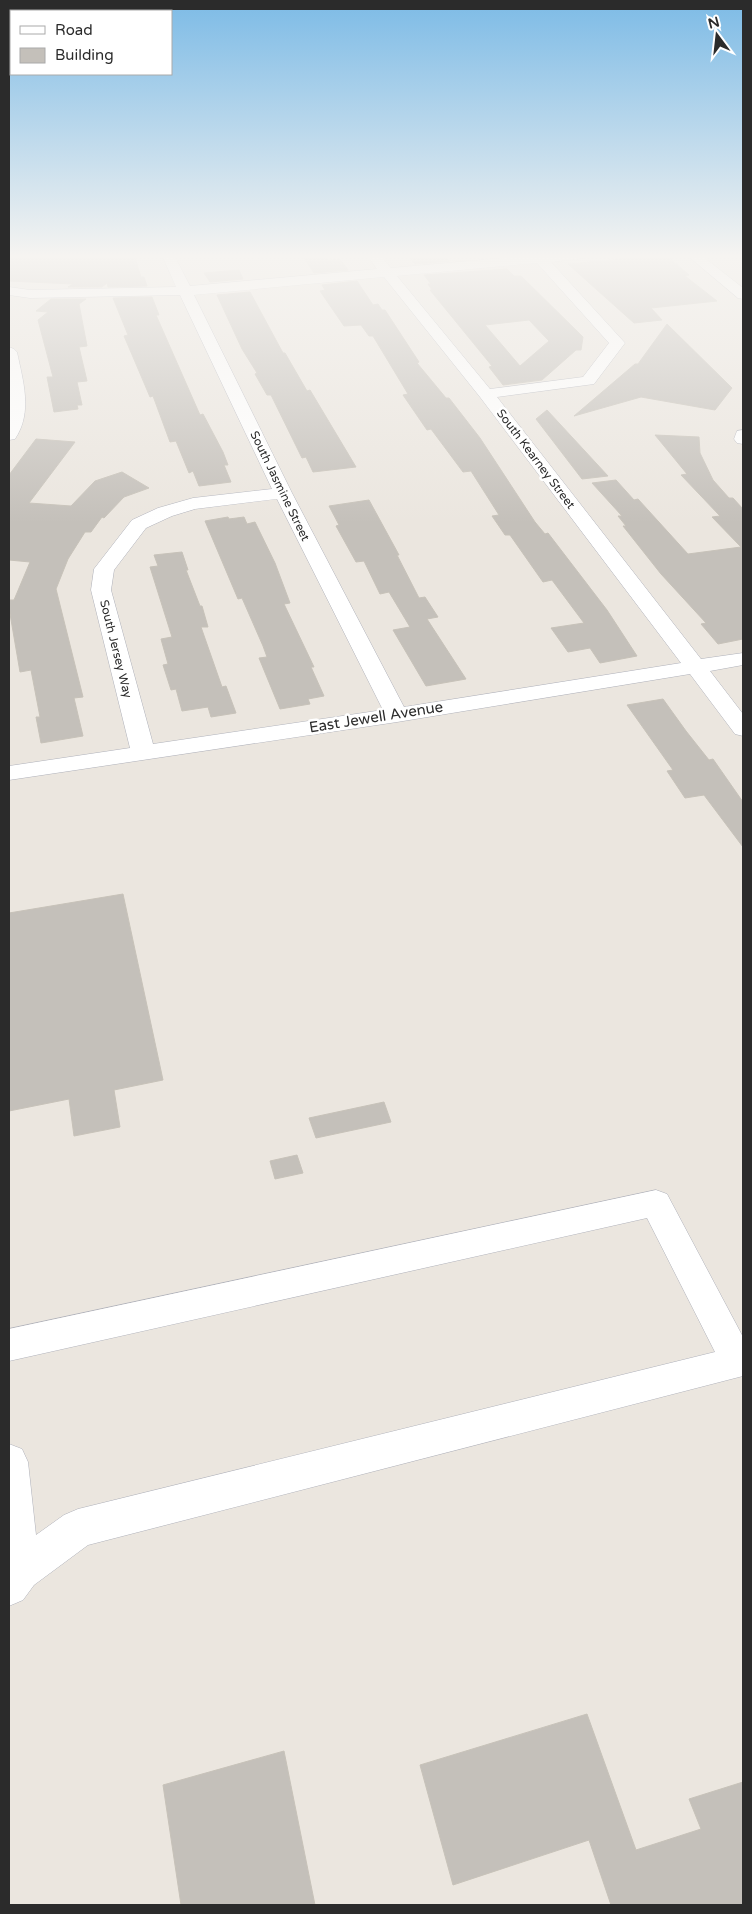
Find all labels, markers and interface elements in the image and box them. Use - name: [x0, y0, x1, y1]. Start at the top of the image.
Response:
- legend: [10, 10, 172, 75]
- north arrow: [692, 10, 742, 60]
- text: N: [706, 13, 721, 33]
- text: Road: [55, 21, 93, 39]
- text: Building: [55, 46, 114, 64]
- street label: South Kearney Street: [494, 406, 578, 512]
- street label: South Jasmine Street: [247, 429, 313, 544]
- street label: South Jersey Way: [97, 598, 135, 700]
- street label: East Jewell Avenue: [308, 698, 444, 736]

